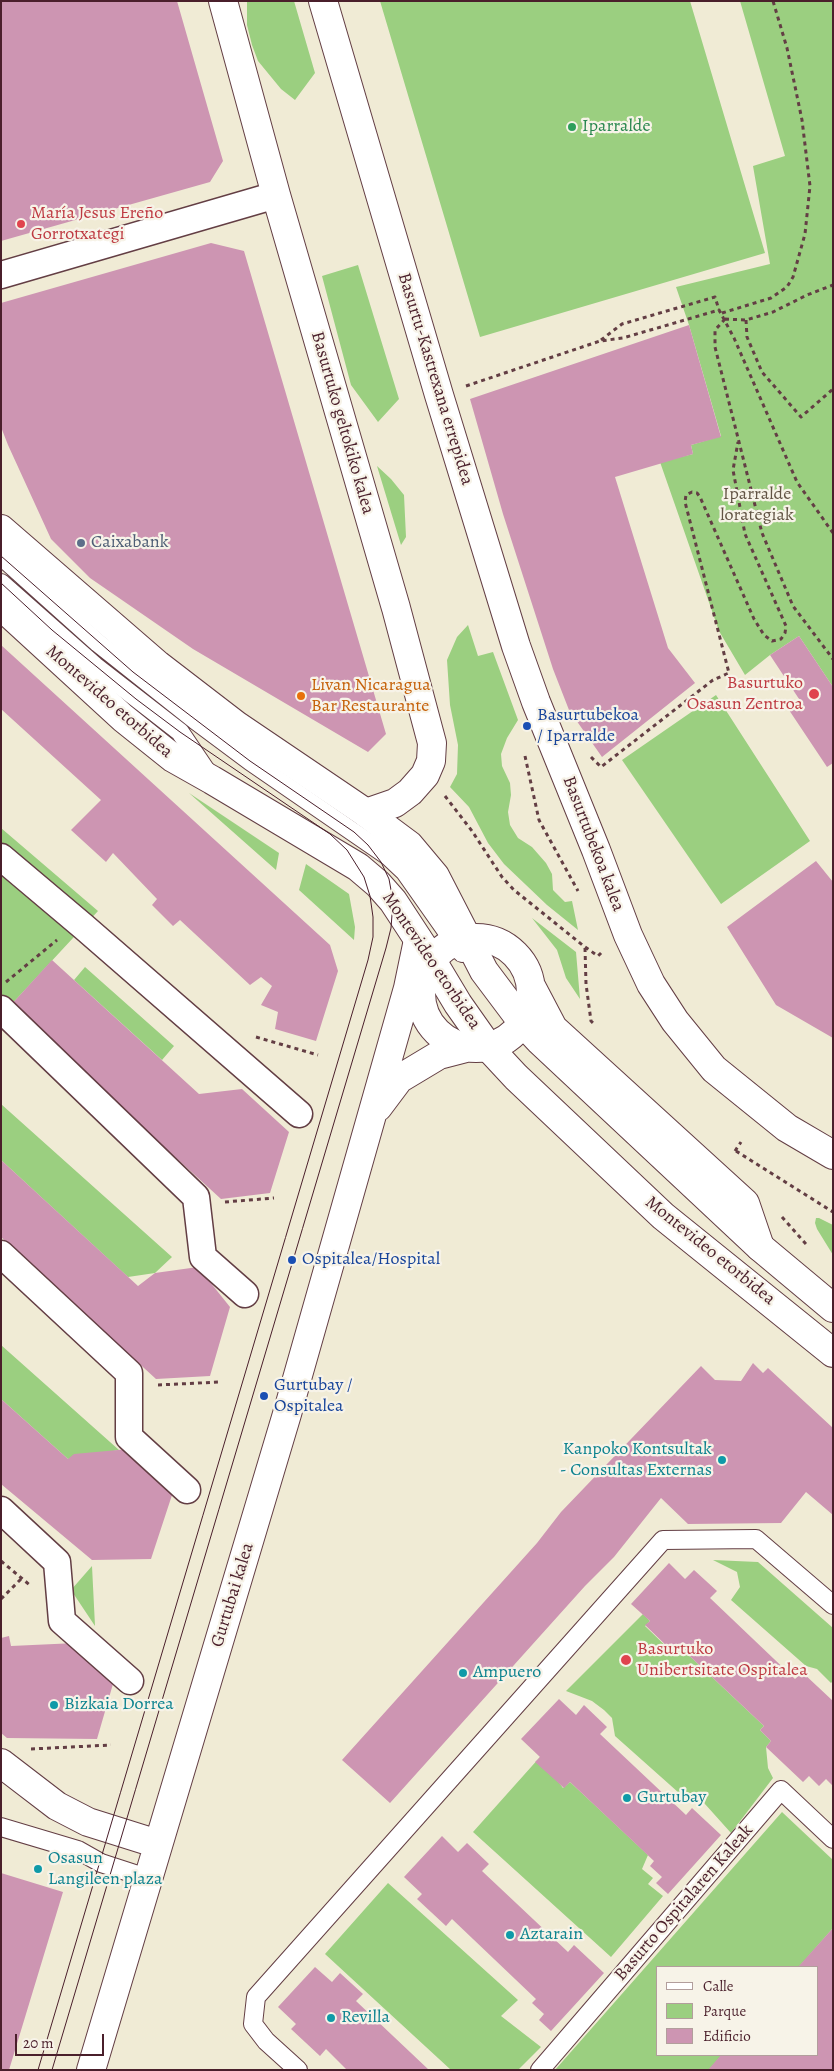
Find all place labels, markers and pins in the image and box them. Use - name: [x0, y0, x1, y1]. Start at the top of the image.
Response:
- place label: Iparralde: [582, 116, 651, 138]
- marker: Iparralde: [566, 121, 578, 133]
- place label: María Jesus Ereño Gorrotxategi: [31, 203, 163, 245]
- marker: María Jesus Ereño Gorrotxategi: [15, 218, 27, 230]
- place label: Caixabank: [91, 532, 169, 554]
- marker: Caixabank: [75, 537, 87, 549]
- place label: Basurtuko Osasun Zentroa: [687, 673, 803, 716]
- place label: Livan Nicaragua Bar Restaurante: [311, 675, 431, 718]
- marker: Basurtuko Osasun Zentroa: [807, 687, 821, 701]
- marker: Livan Nicaragua Bar Restaurante: [295, 690, 307, 702]
- place label: Basurtubekoa / Iparralde: [537, 705, 639, 748]
- marker: Basurtubekoa / Iparralde: [521, 720, 533, 732]
- place label: Ospitalea/Hospital: [302, 1249, 440, 1271]
- marker: Ospitalea/Hospital: [286, 1254, 298, 1266]
- place label: Gurtubay / Ospitalea: [274, 1375, 353, 1418]
- marker: Gurtubay / Ospitalea: [258, 1390, 270, 1402]
- place label: Kanpoko Kontsultak - Consultas Externas: [560, 1439, 712, 1482]
- marker: Kanpoko Kontsultak - Consultas Externas: [716, 1454, 728, 1466]
- place label: Basurtuko Unibertsitate Ospitalea: [637, 1639, 808, 1682]
- marker: Basurtuko Unibertsitate Ospitalea: [619, 1653, 633, 1667]
- place label: Ampuero: [473, 1662, 541, 1684]
- marker: Ampuero: [457, 1667, 469, 1679]
- place label: Bizkaia Dorrea: [64, 1694, 174, 1716]
- marker: Bizkaia Dorrea: [48, 1699, 60, 1711]
- place label: Gurtubay: [637, 1787, 706, 1809]
- marker: Gurtubay: [621, 1792, 633, 1804]
- place label: Osasun Langileen plaza: [48, 1848, 162, 1890]
- marker: Osasun Langileen plaza: [32, 1863, 44, 1875]
- place label: Aztarain: [520, 1924, 583, 1946]
- marker: Aztarain: [504, 1929, 516, 1941]
- place label: Revilla: [341, 2007, 390, 2029]
- marker: Revilla: [325, 2012, 337, 2024]

